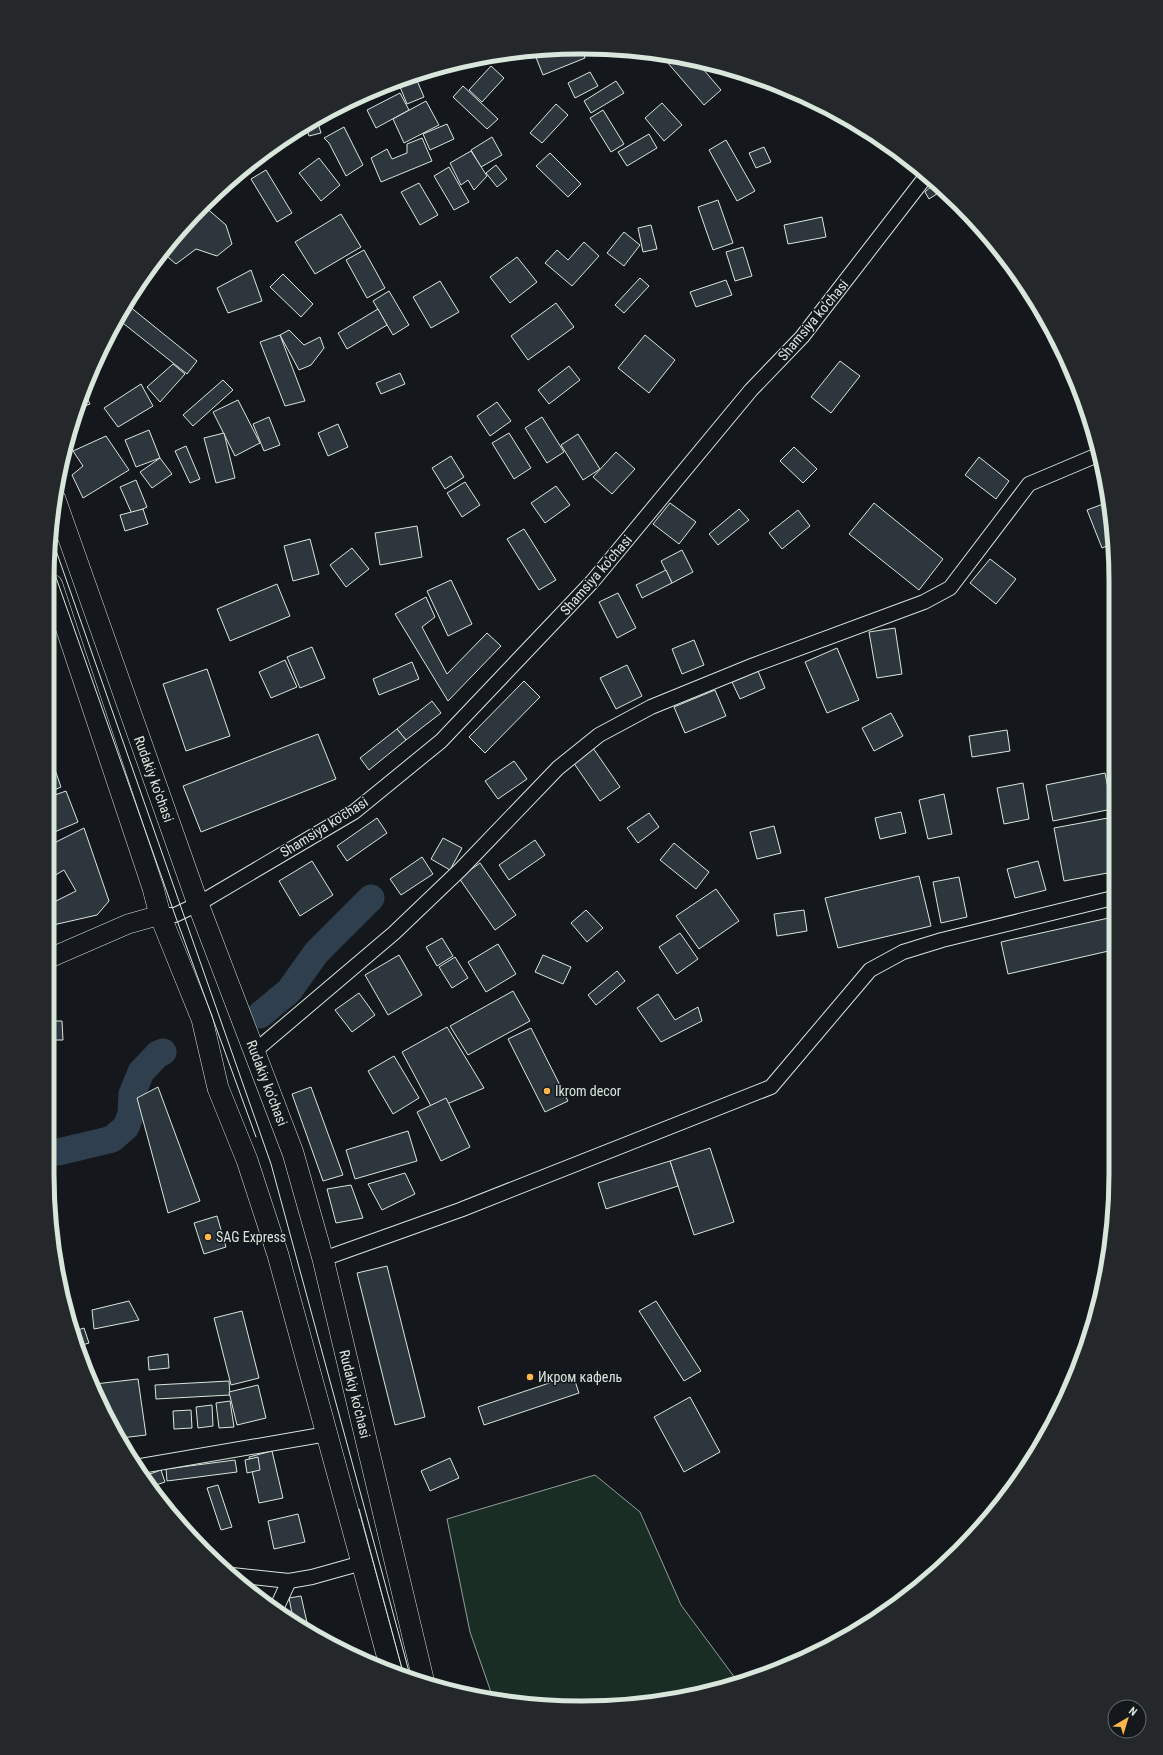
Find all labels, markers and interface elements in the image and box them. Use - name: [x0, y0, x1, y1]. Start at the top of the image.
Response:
- street label: Shamsiya ko'chasi: [775, 276, 851, 364]
- street label: Shamsiya ko'chasi: [557, 532, 635, 618]
- street label: Rudakiy ko'chasi: [131, 734, 177, 824]
- street label: Shamsiya ko'chasi: [277, 794, 371, 860]
- street label: Rudakiy ko'chasi: [243, 1038, 291, 1128]
- place label: Ikrom decor: [555, 1083, 621, 1099]
- marker: Ikrom decor: [542, 1086, 552, 1096]
- place label: SAG Express: [216, 1229, 286, 1245]
- marker: SAG Express: [203, 1232, 213, 1242]
- street label: Rudakiy ko'chasi: [336, 1348, 374, 1440]
- place label: Икром кафель: [538, 1369, 623, 1385]
- marker: Икром кафель: [525, 1372, 535, 1382]
- north arrow: [1107, 1699, 1147, 1739]
- text: N: [1126, 1704, 1140, 1719]

